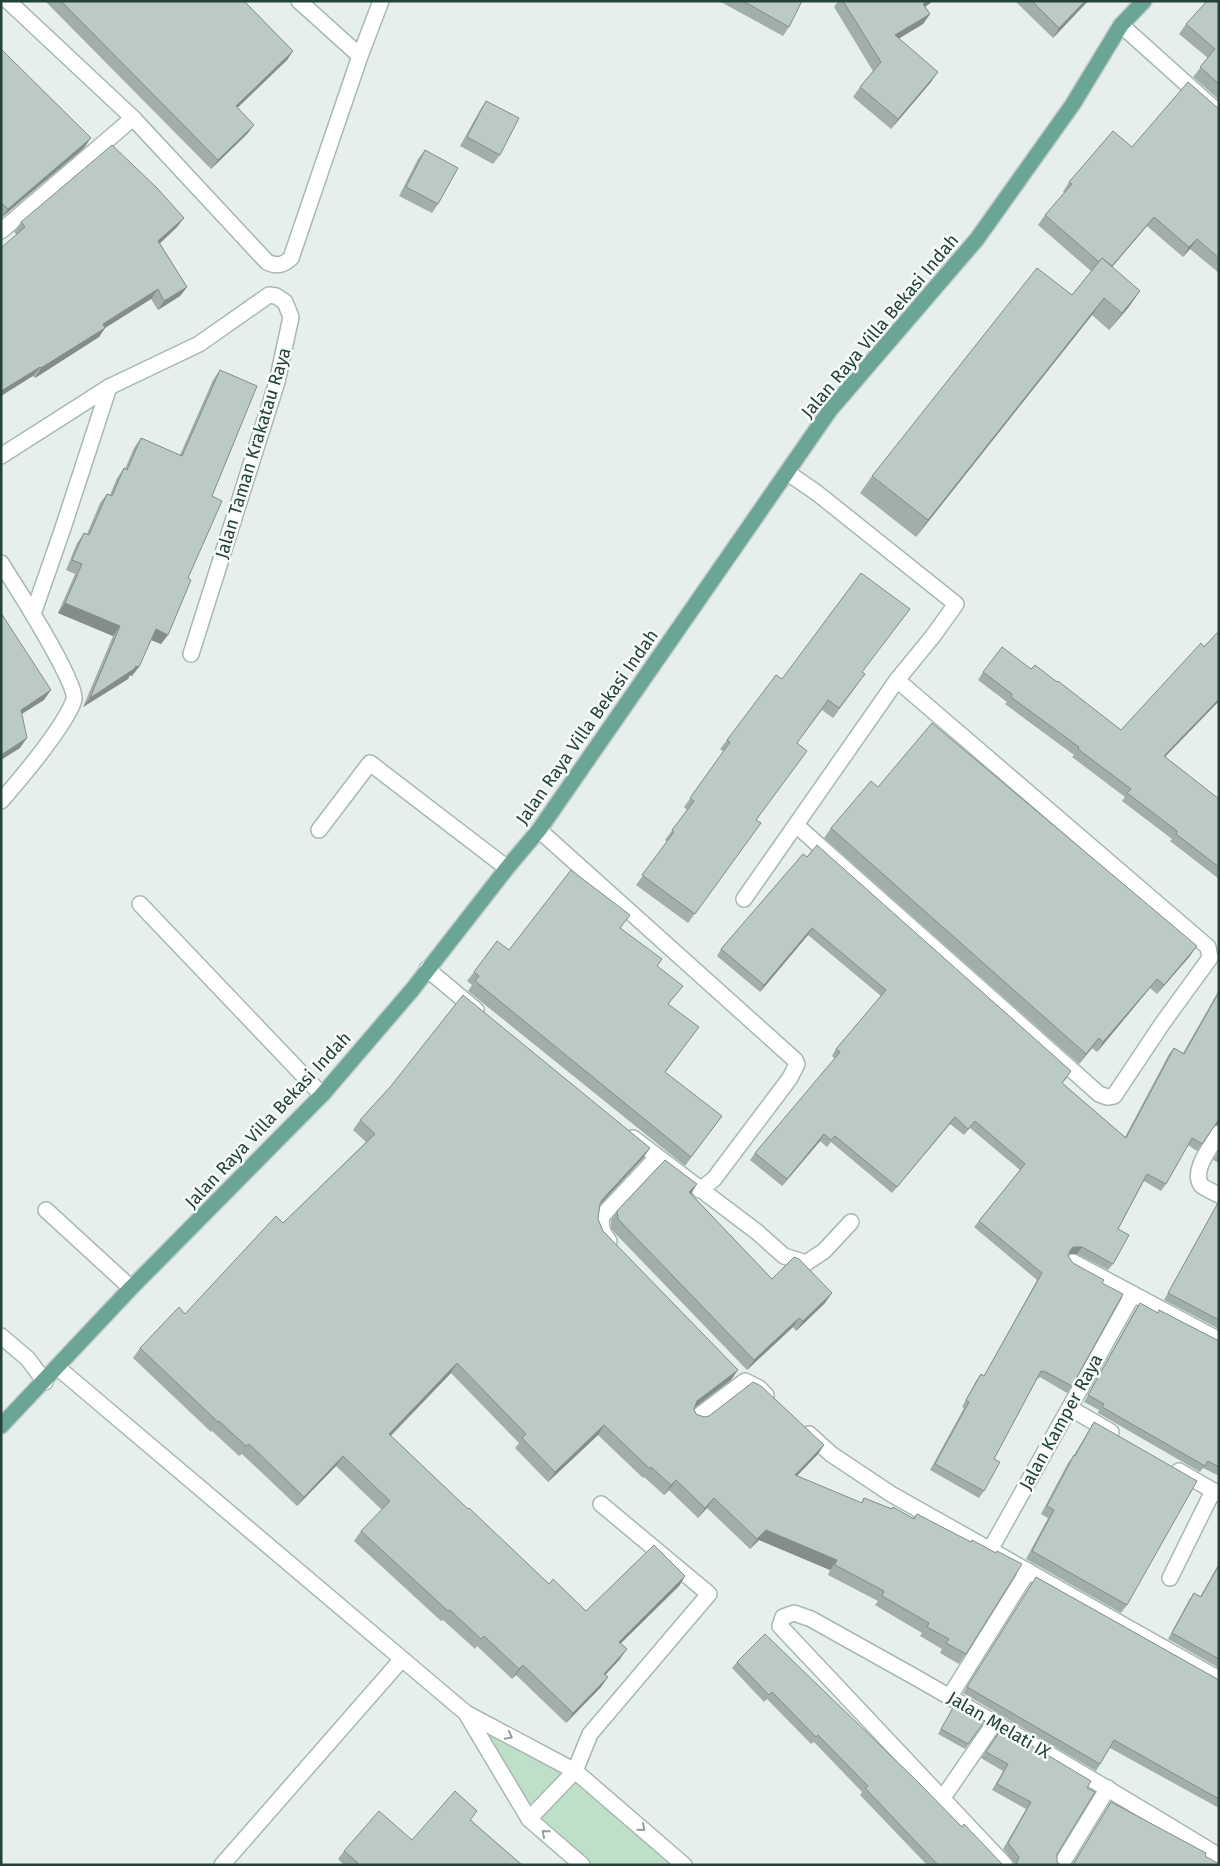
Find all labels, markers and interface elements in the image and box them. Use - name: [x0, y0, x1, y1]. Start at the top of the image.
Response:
- street label: Jalan Raya Villa Bekasi Indah: [797, 230, 963, 422]
- street label: Jalan Taman Krakatau Raya: [210, 345, 296, 561]
- street label: Jalan Raya Villa Bekasi Indah: [511, 625, 663, 829]
- street label: Jalan Raya Villa Bekasi Indah: [180, 1027, 356, 1213]
- street label: Jalan Kamper Raya: [1015, 1350, 1107, 1494]
- street label: Jalan Melati IX: [943, 1687, 1055, 1764]
- one-way arrow: [504, 1730, 513, 1740]
- one-way arrow: [636, 1823, 645, 1831]
- one-way arrow: [542, 1830, 551, 1839]

